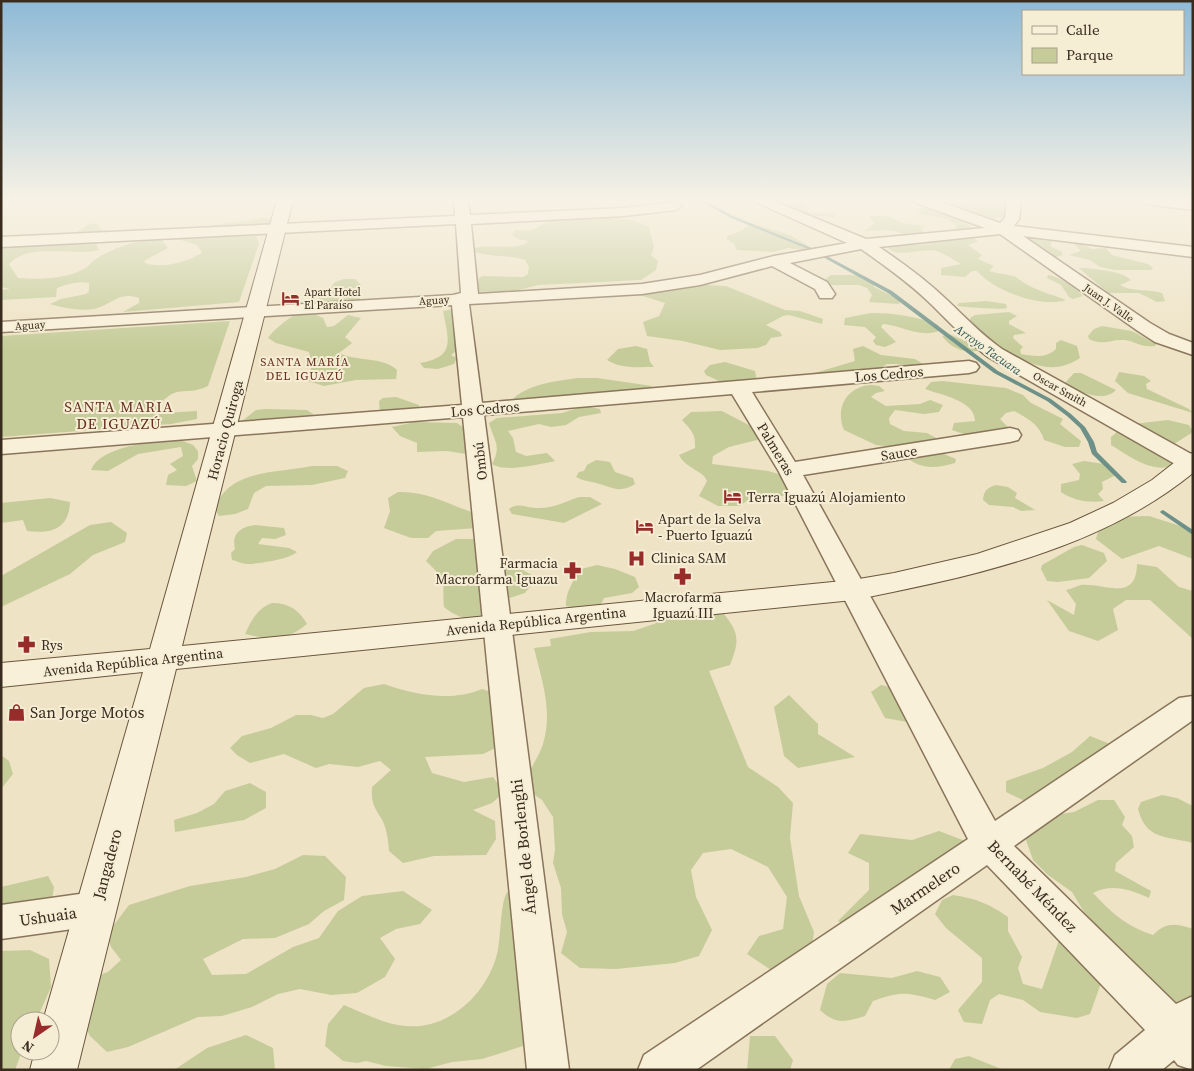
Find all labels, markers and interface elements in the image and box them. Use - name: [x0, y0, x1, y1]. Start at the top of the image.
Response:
- legend: [1022, 10, 1184, 75]
- text: Calle: [1066, 19, 1100, 40]
- text: Parque: [1066, 44, 1114, 65]
- street label: Juan J. Valle: [1080, 280, 1137, 327]
- place label: Apart Hotel El Paraíso: [304, 285, 361, 313]
- hotel icon: Apart Hotel El Paraíso: [280, 288, 300, 308]
- street label: Aguay: [418, 292, 450, 309]
- street label: Aguay: [14, 317, 46, 334]
- water label: Arroyo Tacuara: [951, 320, 1025, 379]
- district label: SANTA MARÍA DEL IGUAZÚ: [260, 354, 350, 384]
- street label: Los Cedros: [854, 361, 924, 387]
- street label: Oscar Smith: [1030, 368, 1090, 411]
- street label: Horacio Quiroga: [202, 377, 248, 482]
- district label: SANTA MARIA DE IGUAZÚ: [64, 396, 174, 434]
- street label: Los Cedros: [450, 396, 520, 422]
- street label: Palmeras: [752, 419, 800, 479]
- street label: Sauce: [880, 440, 918, 466]
- street label: Ombú: [468, 441, 492, 481]
- hotel icon: Terra Iguazú Alojamiento: [723, 487, 743, 507]
- place label: Terra Iguazú Alojamiento: [747, 487, 906, 507]
- place label: Apart de la Selva - Puerto Iguazú: [658, 509, 762, 545]
- hotel icon: Apart de la Selva - Puerto Iguazú: [634, 517, 654, 537]
- hospital icon: Clinica SAM: [627, 548, 647, 568]
- place label: Clinica SAM: [651, 548, 727, 568]
- place label: Farmacia Macrofarma Iguazu: [435, 553, 559, 589]
- pharmacy icon: Farmacia Macrofarma Iguazu: [562, 561, 582, 581]
- pharmacy icon: Macrofarma Iguazú III: [673, 567, 693, 587]
- place label: Macrofarma Iguazú III: [644, 587, 723, 623]
- street label: Avenida República Argentina: [445, 602, 628, 640]
- pharmacy icon: Rys: [17, 635, 37, 655]
- place label: Rys: [41, 635, 63, 655]
- street label: Avenida República Argentina: [42, 643, 225, 681]
- place label: San Jorge Motos: [30, 701, 144, 723]
- shop icon: San Jorge Motos: [6, 702, 26, 722]
- street label: Ángel de Borlenghi: [505, 778, 541, 916]
- street label: Jangadero: [87, 826, 127, 903]
- street label: Bernabé Méndez: [983, 835, 1083, 937]
- street label: Marmelero: [886, 856, 964, 919]
- street label: Ushuaia: [18, 901, 79, 931]
- north arrow: [10, 1011, 60, 1061]
- text: N: [18, 1036, 38, 1058]

